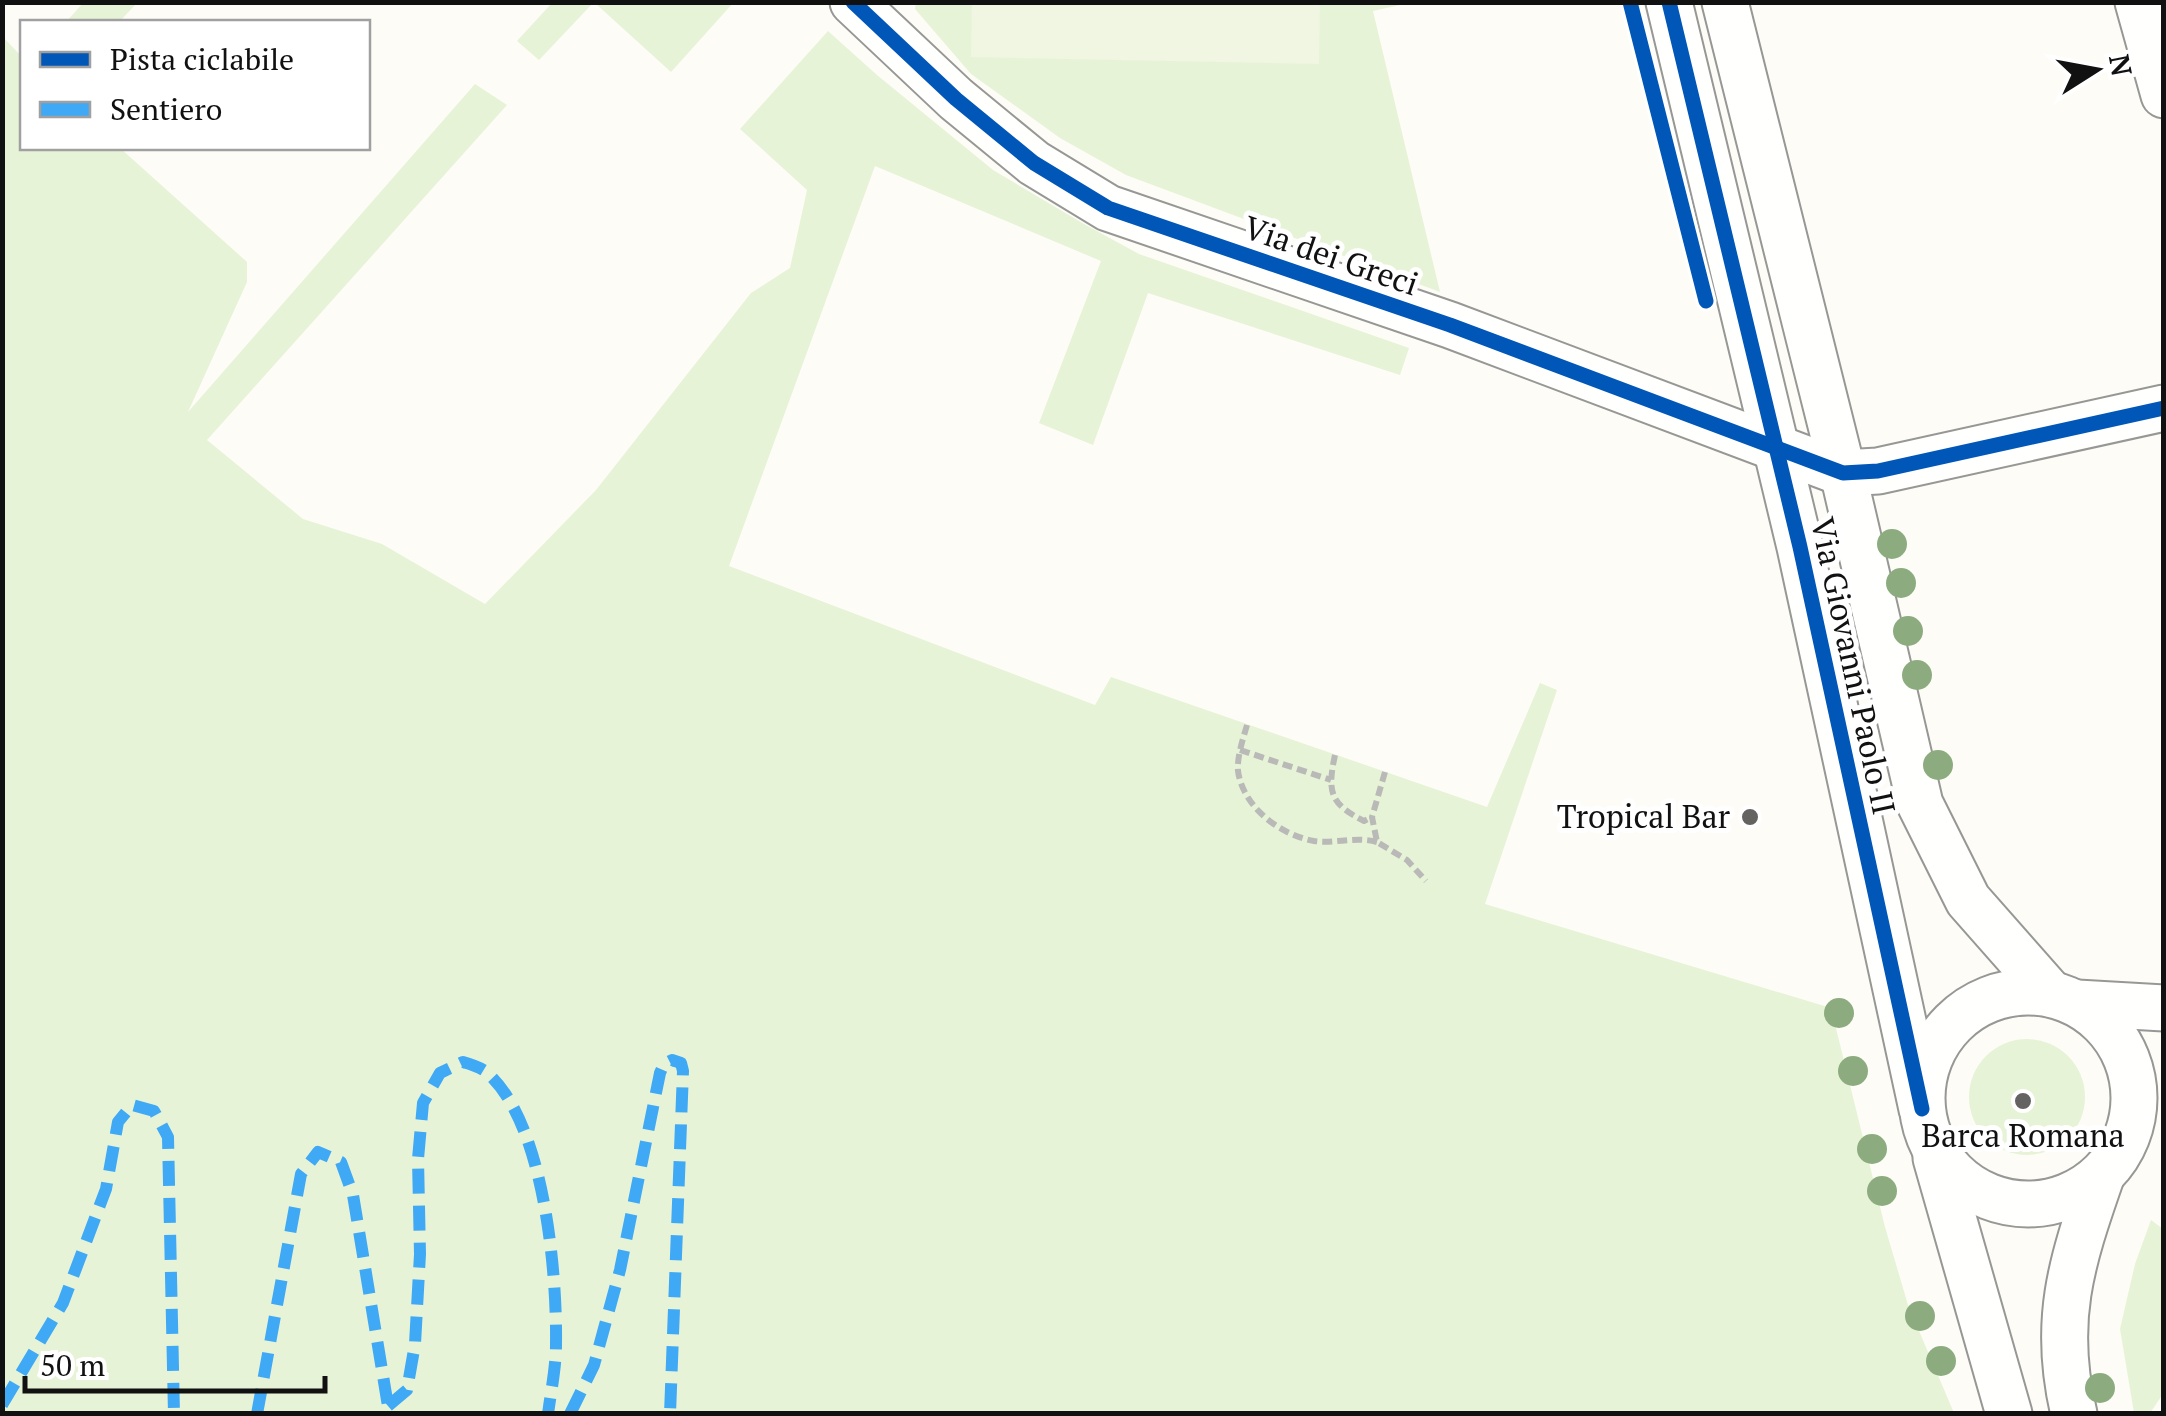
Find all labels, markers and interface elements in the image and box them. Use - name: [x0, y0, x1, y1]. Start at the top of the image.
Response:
- legend: [20, 20, 370, 150]
- north arrow: [2046, 20, 2146, 120]
- text: Pista ciclabile: [110, 39, 294, 79]
- text: N: [2101, 51, 2141, 79]
- text: Sentiero: [110, 89, 222, 129]
- street label: Via dei Greci: [1239, 206, 1424, 304]
- street label: Via Giovanni Paolo II: [1802, 513, 1906, 818]
- place label: Tropical Bar: [1557, 795, 1731, 837]
- marker: Tropical Bar: [1739, 806, 1761, 828]
- marker: Barca Romana: [2012, 1090, 2034, 1112]
- place label: Barca Romana: [1921, 1114, 2125, 1156]
- scale bar: [25, 1331, 325, 1393]
- text: 50 m: [40, 1345, 105, 1385]

